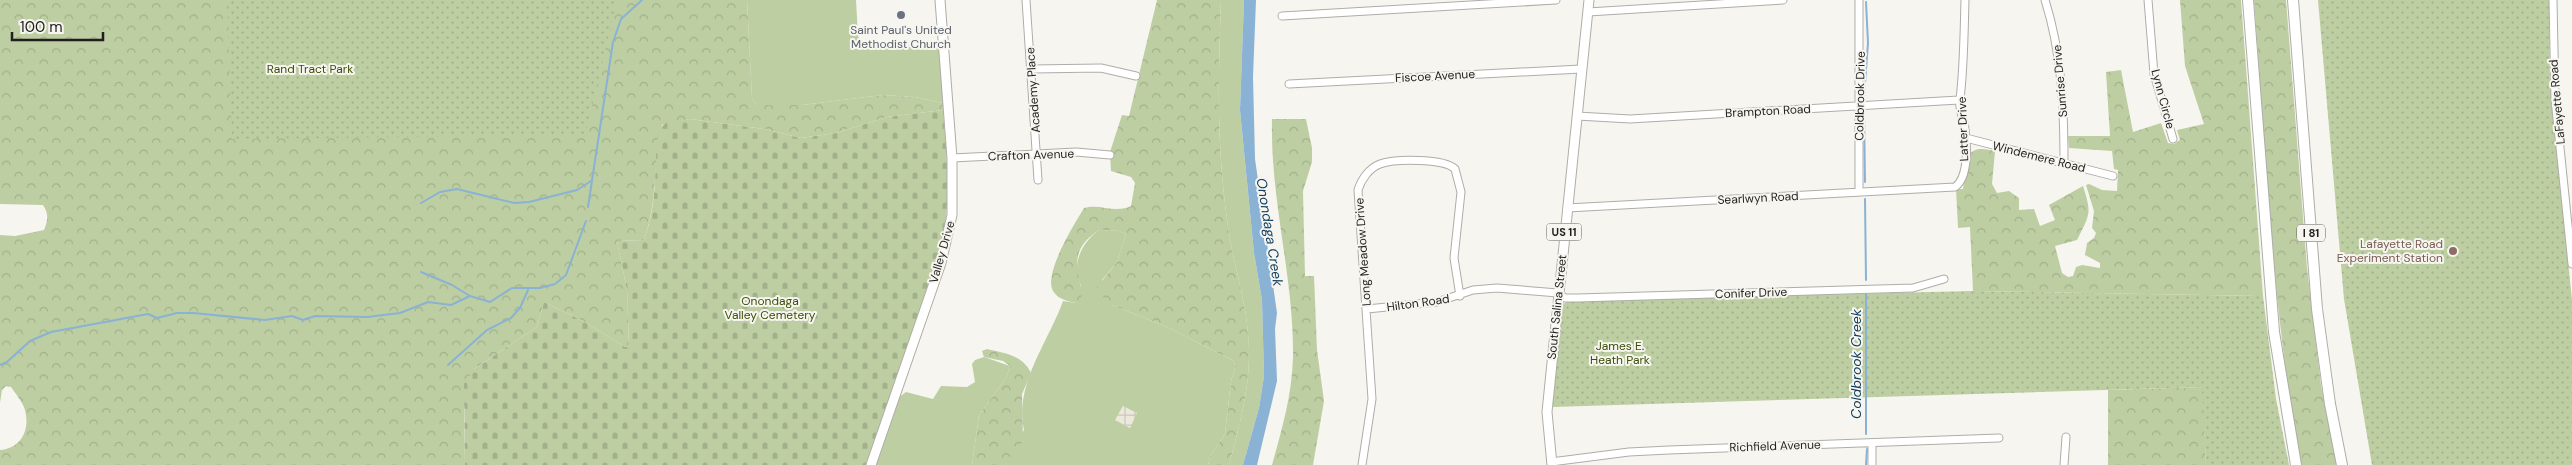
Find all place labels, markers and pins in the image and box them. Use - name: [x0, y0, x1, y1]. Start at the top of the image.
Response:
- marker: Saint Paul's United Methodist Church: [895, 9, 907, 21]
- place label: Saint Paul's United Methodist Church: [850, 22, 952, 52]
- place label: Lafayette Road Experiment Station: [2337, 236, 2443, 266]
- marker: Lafayette Road Experiment Station: [2447, 245, 2459, 257]

